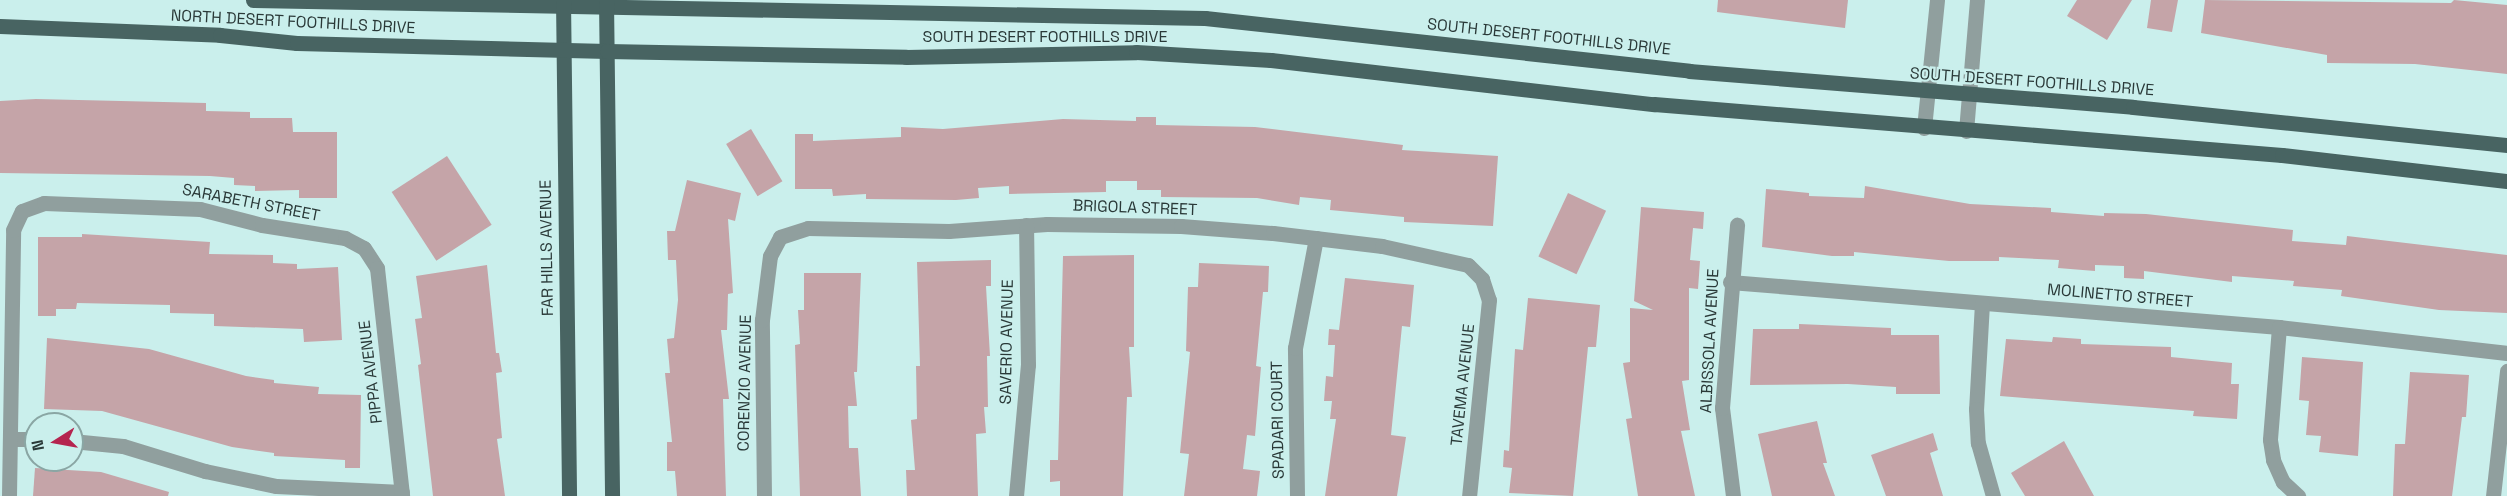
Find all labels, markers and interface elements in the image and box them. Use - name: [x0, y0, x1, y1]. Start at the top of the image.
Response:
- street label: NORTH DESERT FOOTHILLS DRIVE: [170, 6, 416, 38]
- street label: SOUTH DESERT FOOTHILLS DRIVE: [1426, 15, 1672, 59]
- street label: SOUTH DESERT FOOTHILLS DRIVE: [922, 27, 1168, 47]
- street label: SOUTH DESERT FOOTHILLS DRIVE: [1909, 64, 2155, 100]
- street label: SARABETH STREET: [181, 180, 321, 226]
- street label: FAR HILLS AVENUE: [536, 180, 558, 316]
- street label: BRIGOLA STREET: [1072, 196, 1198, 220]
- street label: ALBISSOLA AVENUE: [1697, 268, 1723, 414]
- street label: SAVERIO AVENUE: [996, 279, 1018, 405]
- street label: MOLINETTO STREET: [2046, 280, 2194, 312]
- street label: CORENZIO AVENUE: [734, 314, 756, 452]
- street label: PIPPA AVENUE: [355, 319, 387, 425]
- street label: TAVEMA AVENUE: [1447, 323, 1479, 447]
- street label: SPADARI COURT: [1267, 361, 1289, 479]
- north arrow: [24, 412, 84, 472]
- text: N: [26, 438, 49, 452]

